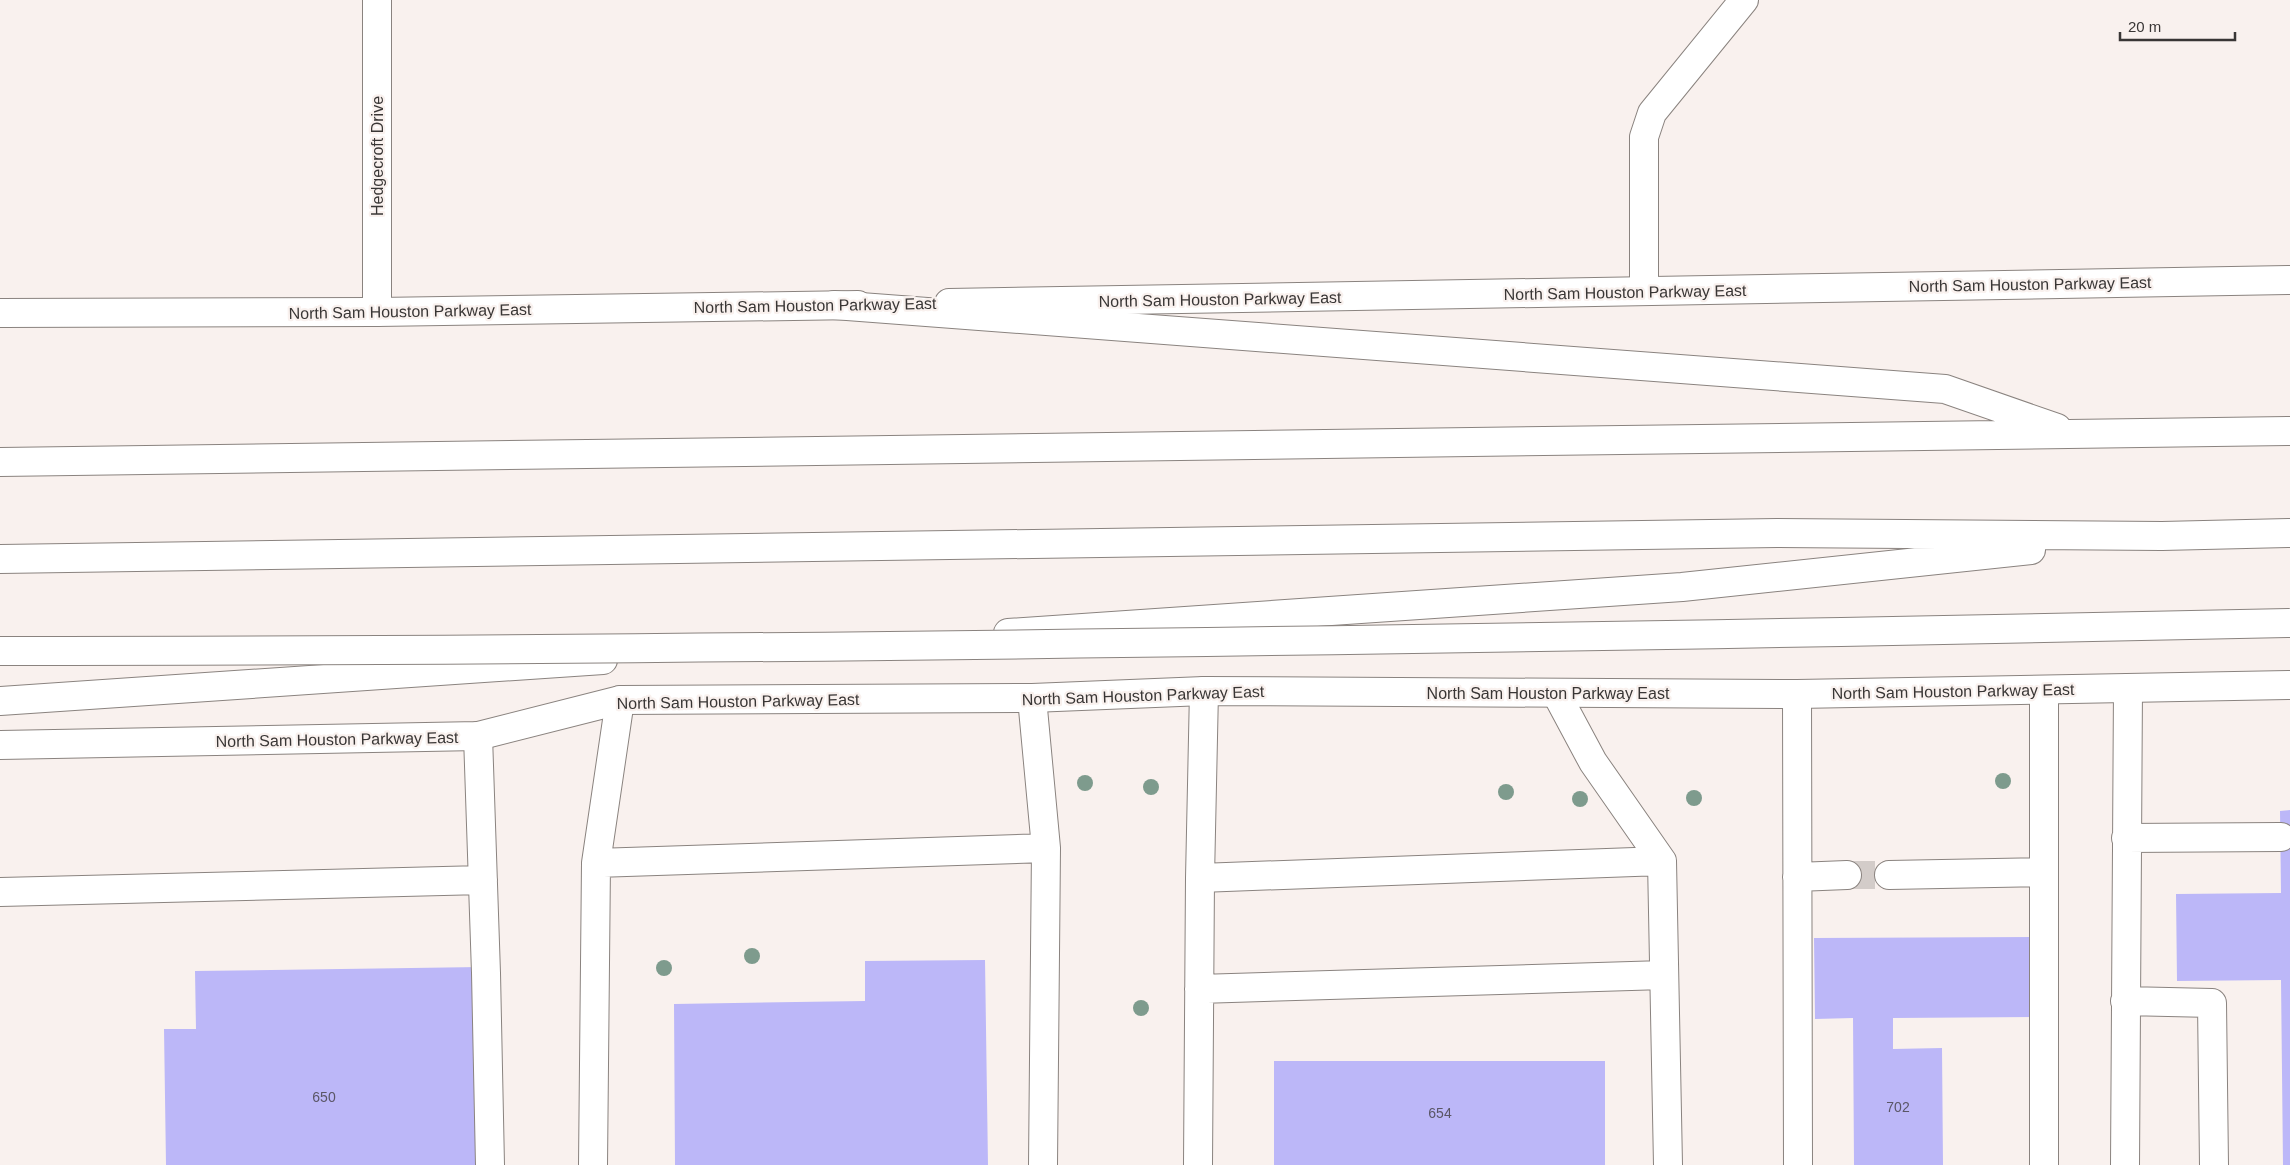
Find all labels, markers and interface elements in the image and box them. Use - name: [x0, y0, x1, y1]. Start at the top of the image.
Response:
- scale bar: [2120, 10, 2235, 42]
- text: 20 m: [2128, 18, 2161, 35]
- street label: Hedgecroft Drive: [369, 96, 386, 216]
- street label: North Sam Houston Parkway East: [1908, 274, 2152, 295]
- street label: North Sam Houston Parkway East: [1503, 282, 1747, 303]
- street label: North Sam Houston Parkway East: [1098, 289, 1342, 310]
- street label: North Sam Houston Parkway East: [693, 295, 937, 316]
- street label: North Sam Houston Parkway East: [288, 301, 532, 322]
- street label: North Sam Houston Parkway East: [1831, 681, 2075, 702]
- street label: North Sam Houston Parkway East: [1021, 683, 1265, 708]
- street label: North Sam Houston Parkway East: [1427, 685, 1670, 702]
- street label: North Sam Houston Parkway East: [616, 691, 860, 712]
- street label: North Sam Houston Parkway East: [215, 729, 459, 750]
- house number: 650: [312, 1089, 336, 1105]
- house number: 702: [1886, 1099, 1910, 1115]
- house number: 654: [1428, 1105, 1452, 1121]

